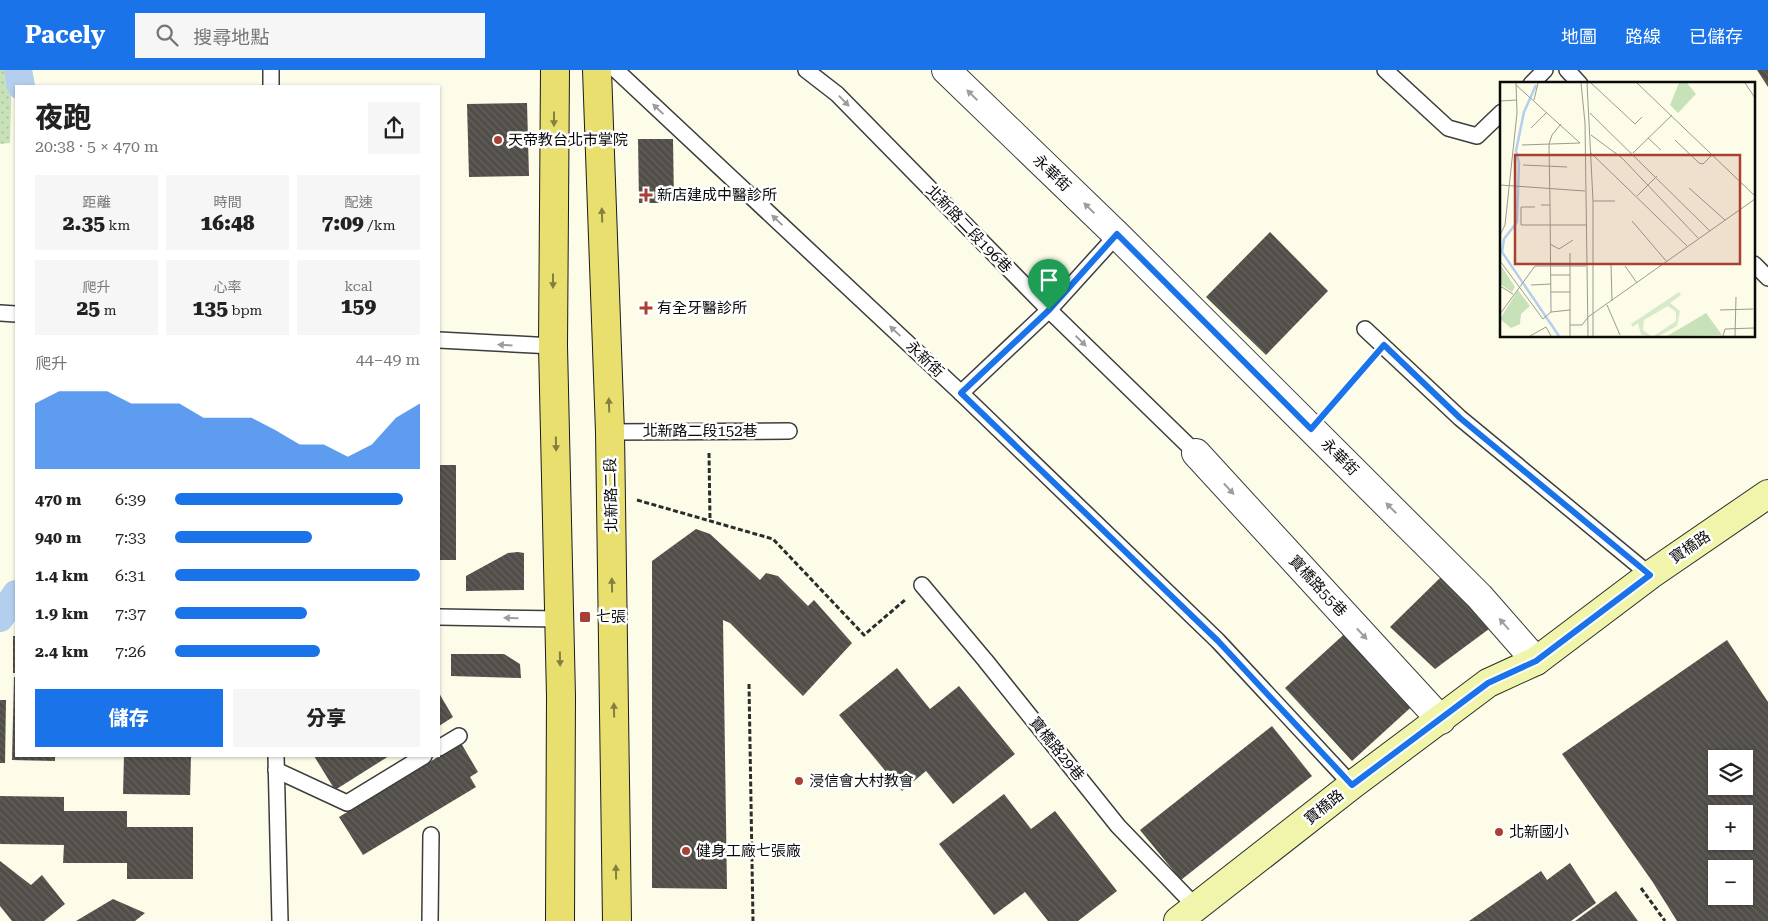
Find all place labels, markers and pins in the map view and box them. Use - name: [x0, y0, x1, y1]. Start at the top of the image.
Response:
- place label: 天帝教台北市掌院: [508, 131, 628, 149]
- marker: 天帝教台北市掌院: [492, 134, 504, 146]
- place label: 新店建成中醫診所: [657, 186, 777, 204]
- marker: 新店建成中醫診所: [639, 188, 653, 202]
- pin: [1028, 259, 1070, 310]
- place label: 有全牙醫診所: [657, 299, 747, 317]
- marker: 有全牙醫診所: [639, 301, 653, 315]
- place label: 七張: [596, 608, 626, 626]
- marker: 七張: [578, 610, 592, 624]
- place label: 浸信會大村教會: [809, 772, 914, 790]
- marker: 浸信會大村教會: [793, 775, 805, 787]
- place label: 北新國小: [1509, 823, 1569, 841]
- marker: 北新國小: [1493, 826, 1505, 838]
- place label: 健身工廠七張廠: [696, 842, 801, 860]
- marker: 健身工廠七張廠: [680, 845, 692, 857]

